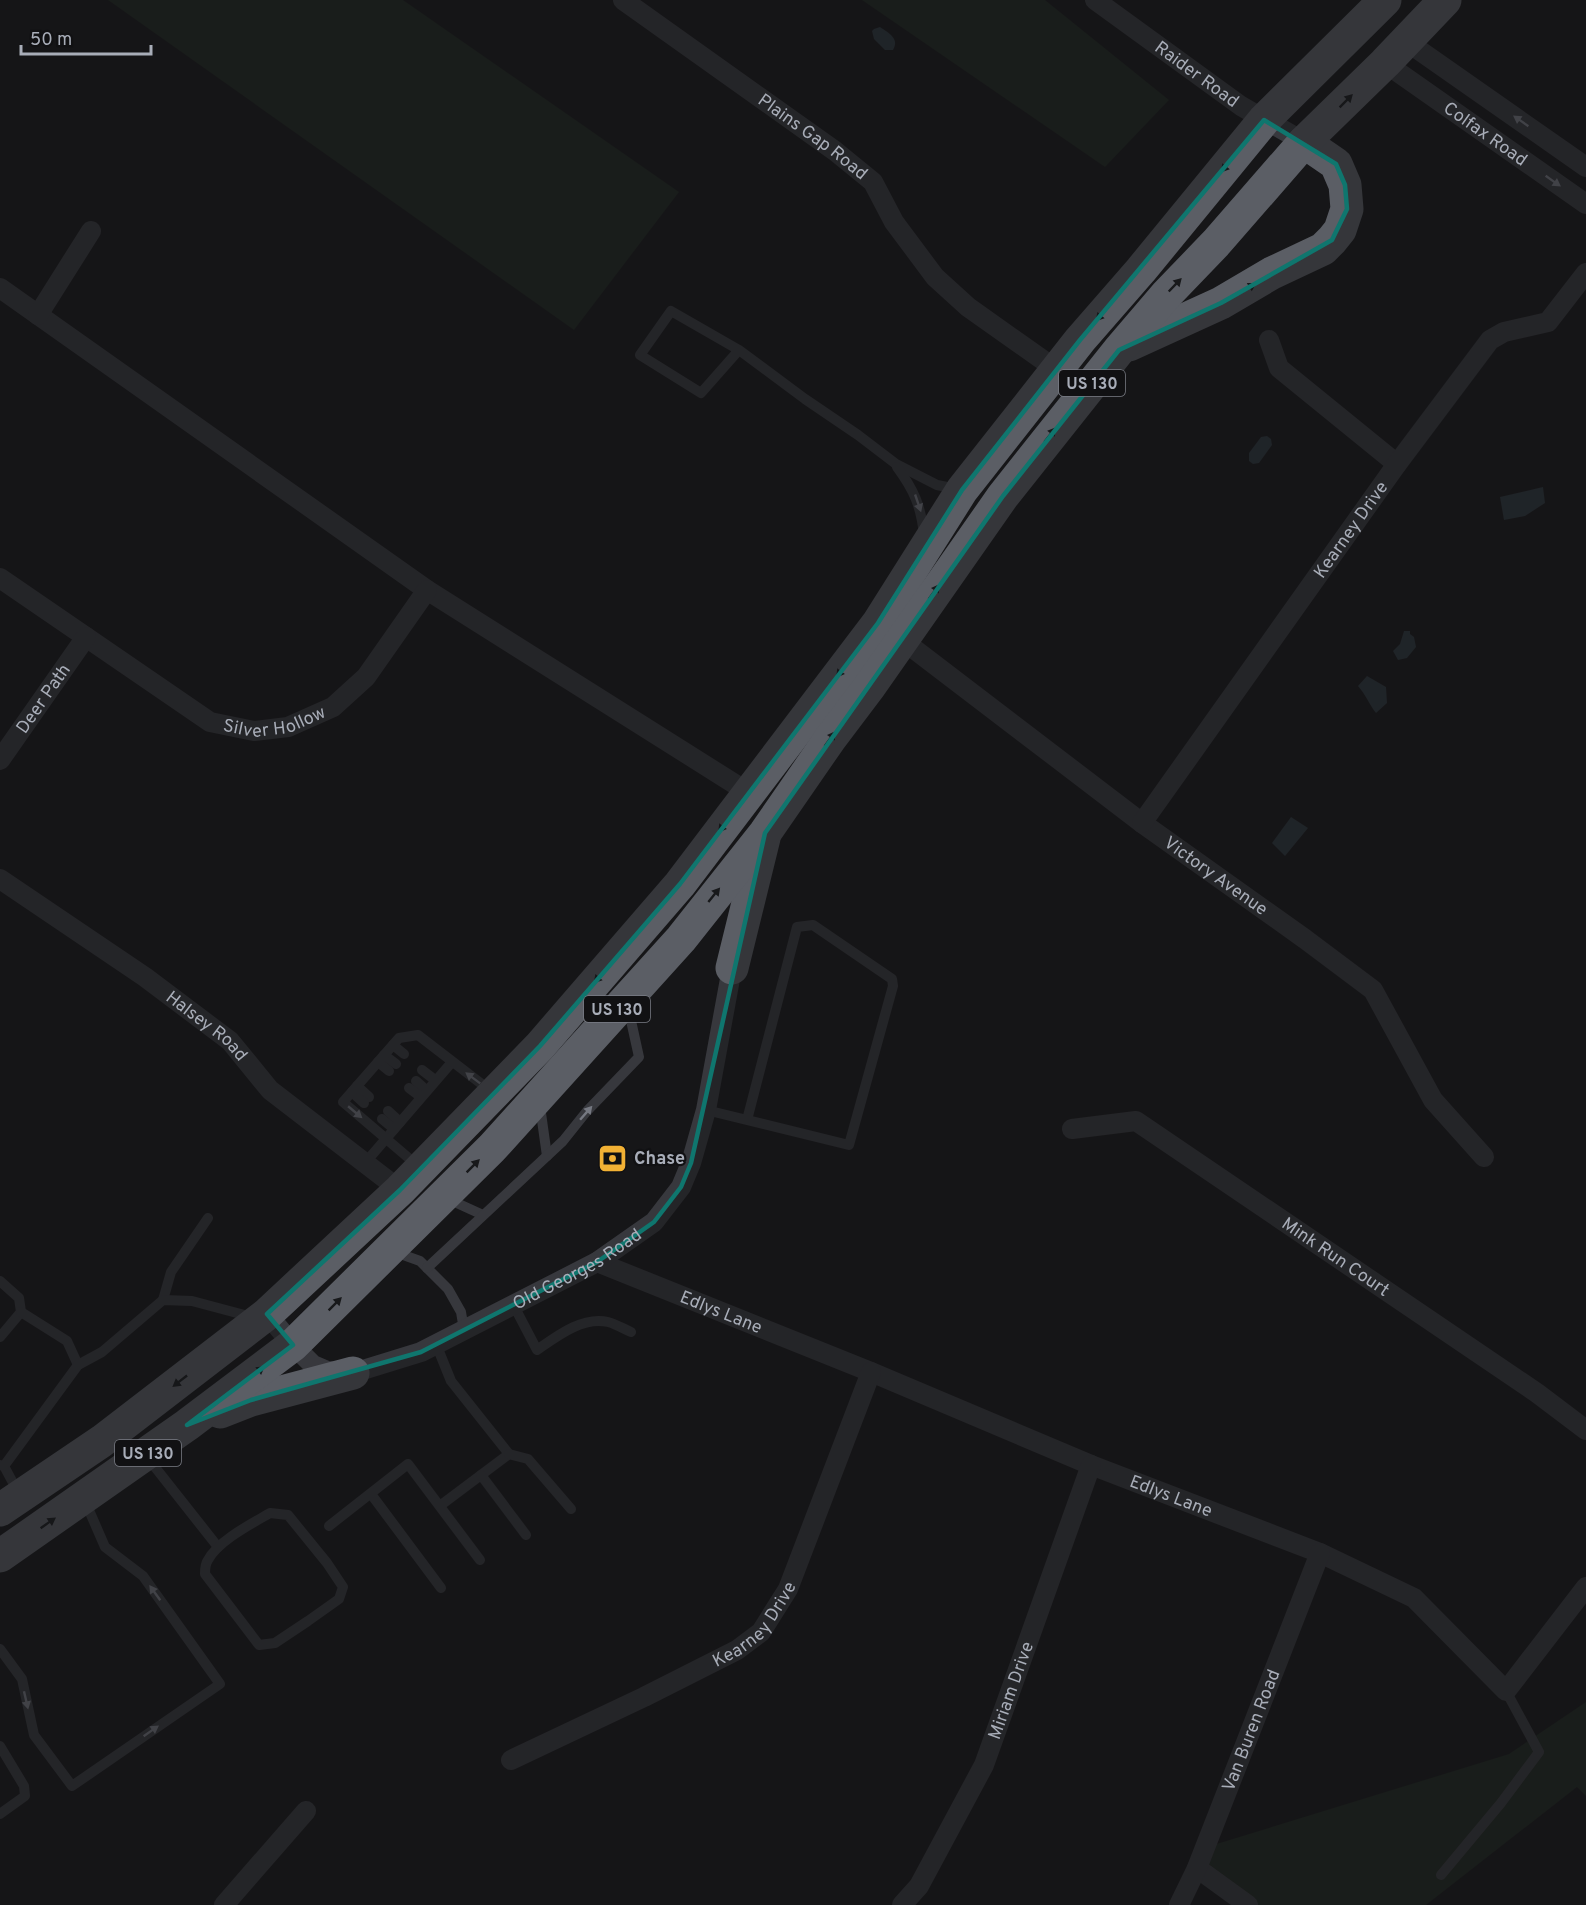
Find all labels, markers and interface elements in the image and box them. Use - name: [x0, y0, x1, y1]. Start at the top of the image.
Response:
- scale bar: [21, 18, 152, 56]
- text: 50 m: [30, 29, 72, 52]
- street label: Raider Road: [1149, 37, 1243, 114]
- street label: Plains Gap Road: [753, 90, 872, 186]
- one-way arrow: [1339, 94, 1354, 108]
- street label: Colfax Road: [1438, 97, 1531, 172]
- one-way arrow: [1513, 115, 1529, 127]
- one-way arrow: [1221, 157, 1234, 173]
- one-way arrow: [1545, 175, 1561, 187]
- one-way arrow: [1168, 279, 1182, 293]
- one-way arrow: [1240, 283, 1256, 294]
- one-way arrow: [1096, 306, 1109, 321]
- road number: US 130: [1059, 370, 1125, 396]
- one-way arrow: [1044, 427, 1057, 443]
- street label: Kearney Drive: [1309, 477, 1394, 583]
- one-way arrow: [914, 495, 923, 513]
- one-way arrow: [928, 584, 940, 599]
- street label: Deer Path: [12, 660, 77, 739]
- one-way arrow: [836, 662, 849, 678]
- street label: Silver Hollow: [221, 702, 330, 744]
- one-way arrow: [824, 731, 836, 747]
- one-way arrow: [719, 818, 731, 833]
- street label: Victory Avenue: [1159, 832, 1272, 922]
- one-way arrow: [707, 888, 720, 903]
- one-way arrow: [594, 968, 607, 984]
- street label: Halsey Road: [161, 987, 252, 1066]
- road number: US 130: [584, 996, 650, 1022]
- one-way arrow: [465, 1071, 481, 1084]
- one-way arrow: [347, 1106, 363, 1119]
- one-way arrow: [579, 1106, 592, 1121]
- bank icon: Chase: [597, 1142, 629, 1174]
- place label: Chase: [634, 1148, 685, 1171]
- one-way arrow: [466, 1159, 480, 1174]
- street label: Mink Run Court: [1277, 1213, 1393, 1303]
- street label: Old Georges Road: [509, 1224, 647, 1316]
- street label: Edlys Lane: [676, 1286, 765, 1340]
- one-way arrow: [327, 1297, 341, 1311]
- one-way arrow: [249, 1366, 265, 1378]
- one-way arrow: [173, 1374, 188, 1386]
- road number: US 130: [115, 1440, 181, 1466]
- street label: Edlys Lane: [1126, 1471, 1215, 1523]
- one-way arrow: [40, 1518, 56, 1529]
- street label: Kearney Drive: [709, 1579, 803, 1673]
- one-way arrow: [149, 1585, 161, 1600]
- street label: Miriam Drive: [984, 1639, 1040, 1743]
- street label: Van Buren Road: [1218, 1666, 1286, 1795]
- one-way arrow: [22, 1691, 32, 1710]
- one-way arrow: [143, 1725, 159, 1737]

